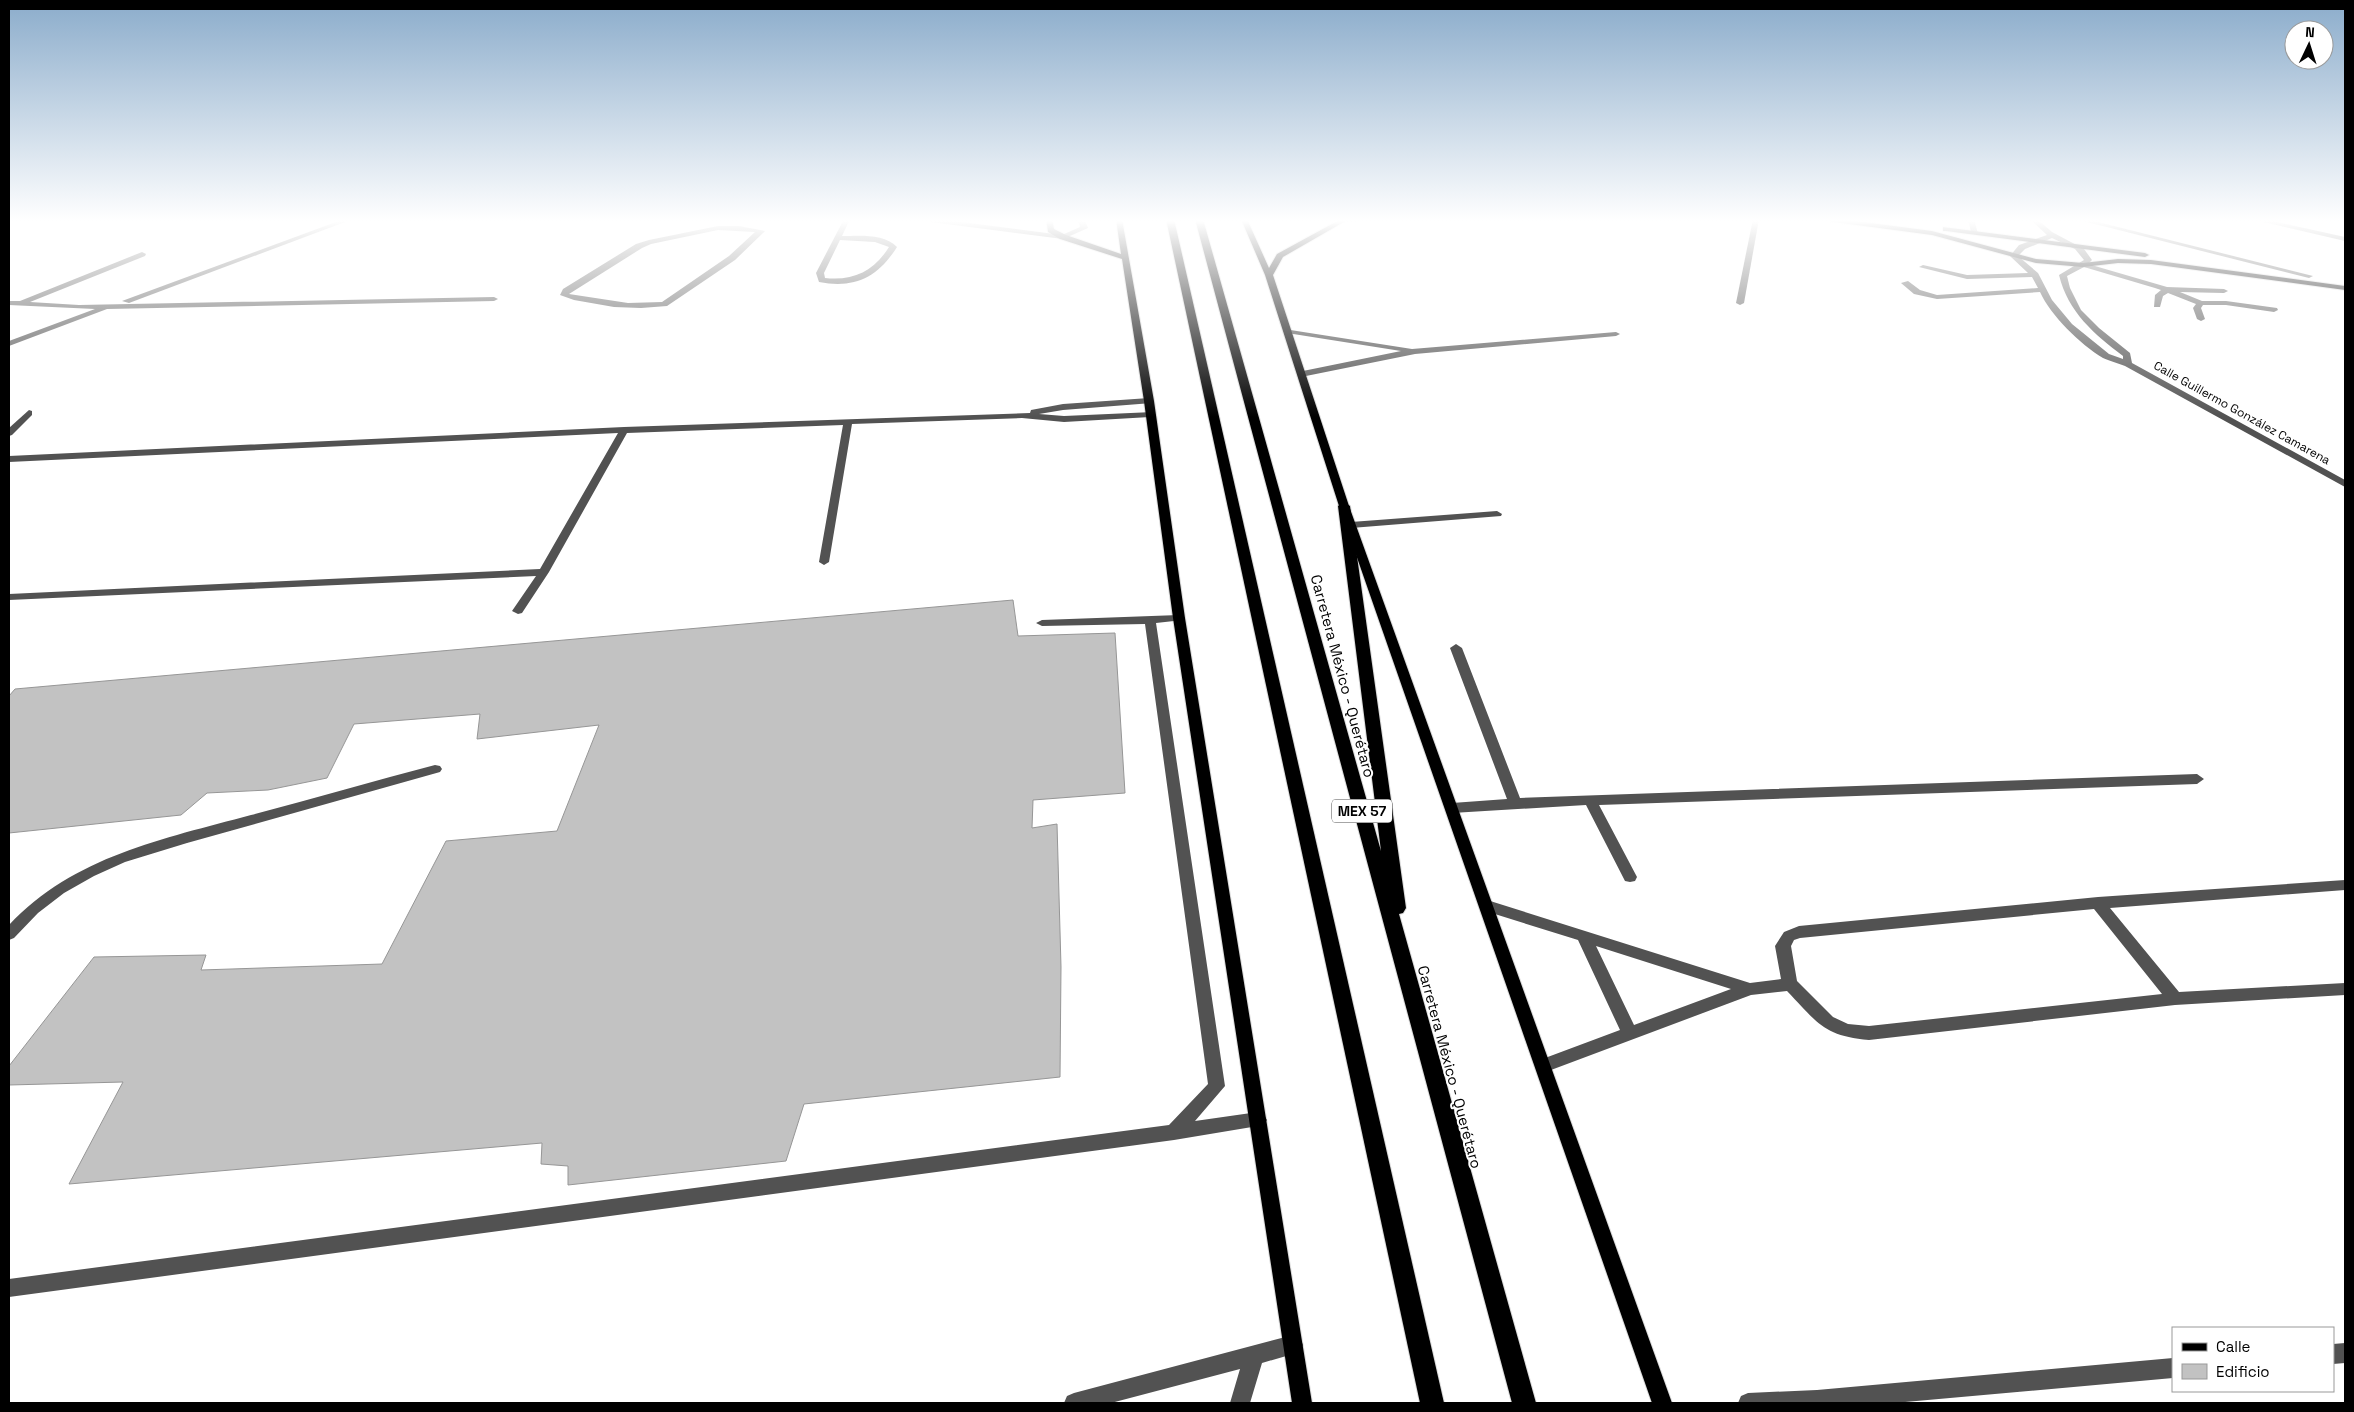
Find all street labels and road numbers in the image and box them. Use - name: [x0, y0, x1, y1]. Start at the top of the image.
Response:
- street label: Calle Guillermo González Camarena: [2151, 358, 2333, 468]
- street label: Carretera México - Querétaro: [1307, 572, 1379, 780]
- road number: MEX 57: [1332, 799, 1392, 822]
- street label: Carretera México - Querétaro: [1414, 963, 1486, 1171]

